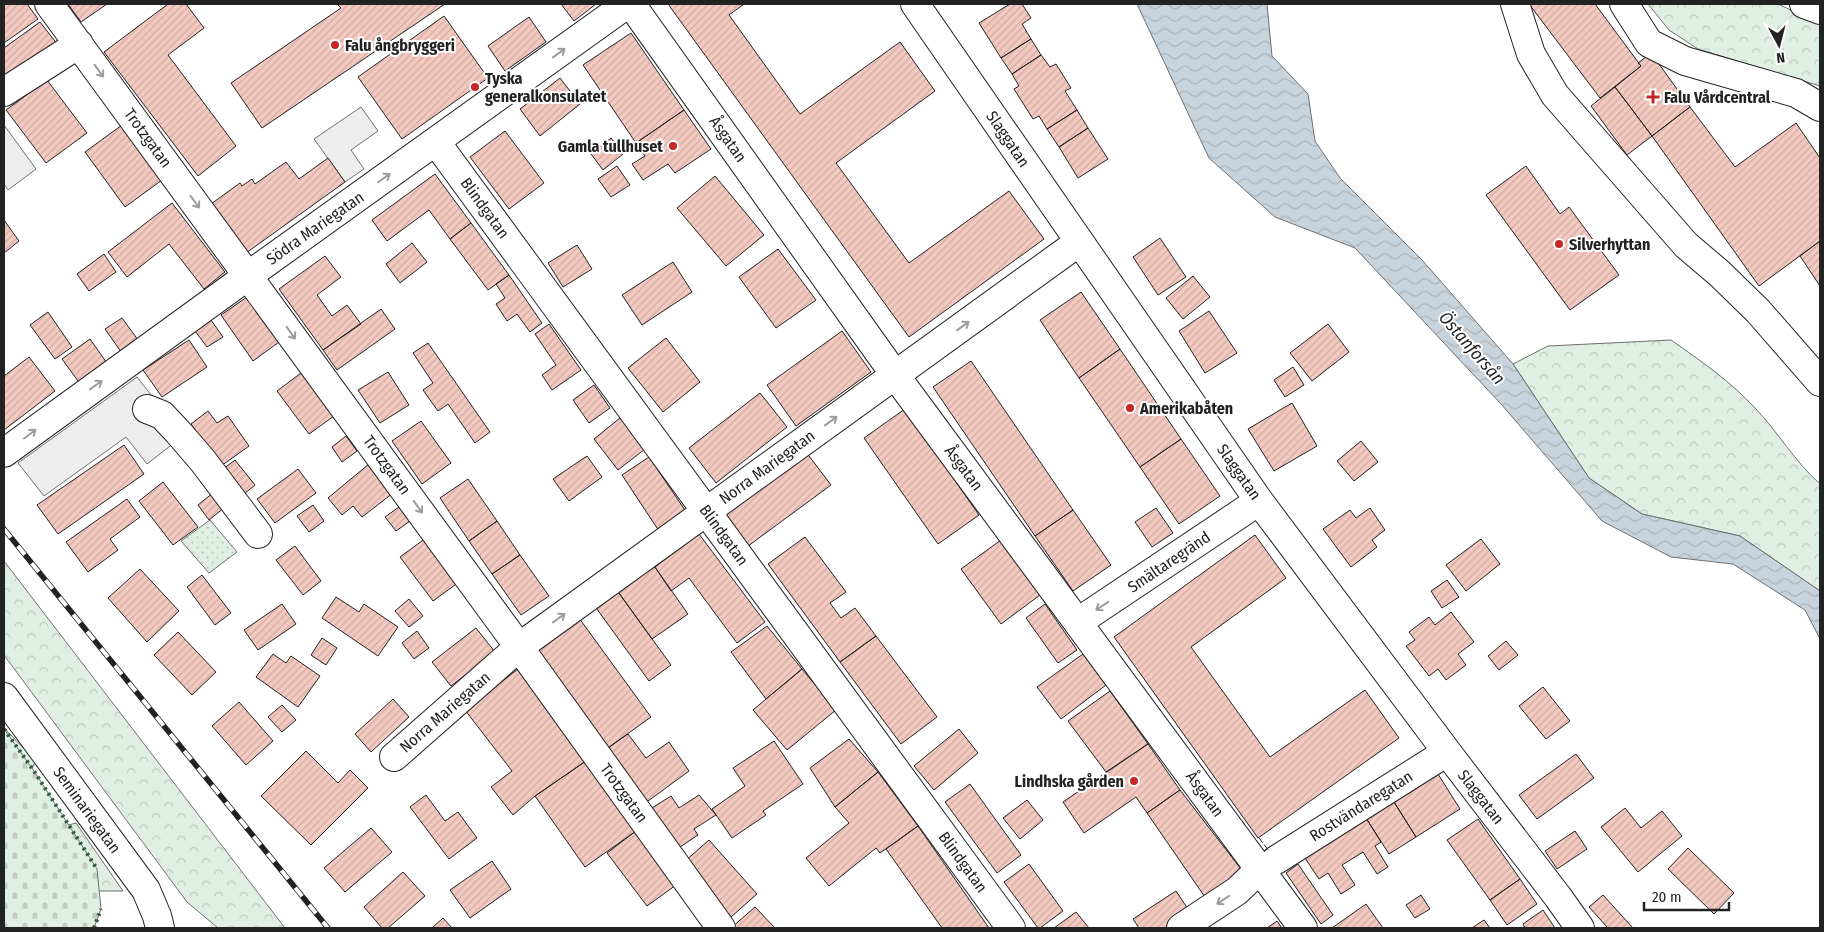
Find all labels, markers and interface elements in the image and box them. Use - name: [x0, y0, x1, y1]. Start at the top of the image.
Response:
- north arrow: [1754, 20, 1804, 70]
- place label: Falu ångbryggeri: [345, 36, 455, 55]
- marker: Falu ångbryggeri: [329, 39, 341, 51]
- one-way arrow: [552, 48, 566, 58]
- text: N: [1775, 48, 1786, 66]
- one-way arrow: [94, 64, 104, 78]
- place label: Tyska generalkonsulatet: [485, 69, 607, 106]
- marker: Tyska generalkonsulatet: [469, 81, 481, 93]
- place label: Falu Vårdcentral: [1664, 88, 1771, 107]
- marker: Falu Vårdcentral: [1646, 90, 1660, 104]
- street label: Trotzgatan: [120, 105, 176, 171]
- street label: Slaggatan: [982, 107, 1034, 171]
- street label: Åsgatan: [705, 112, 751, 166]
- place label: Gamla tullhuset: [558, 137, 663, 156]
- marker: Gamla tullhuset: [667, 140, 679, 152]
- one-way arrow: [377, 173, 391, 183]
- street label: Blindgatan: [457, 174, 513, 242]
- street label: Södra Mariegatan: [263, 187, 367, 269]
- one-way arrow: [190, 195, 201, 208]
- place label: Silverhyttan: [1569, 235, 1650, 254]
- marker: Silverhyttan: [1553, 238, 1565, 250]
- water label: Östanforsån: [1434, 307, 1510, 389]
- one-way arrow: [956, 321, 970, 331]
- one-way arrow: [286, 326, 297, 339]
- one-way arrow: [89, 380, 103, 390]
- place label: Amerikabåten: [1139, 399, 1233, 418]
- marker: Amerikabåten: [1124, 402, 1136, 414]
- one-way arrow: [824, 416, 838, 426]
- street label: Norra Mariegatan: [715, 426, 819, 508]
- one-way arrow: [23, 428, 36, 439]
- street label: Trotzgatan: [359, 432, 415, 498]
- street label: Slaggatan: [1213, 440, 1265, 504]
- street label: Åsgatan: [941, 441, 988, 494]
- one-way arrow: [413, 500, 423, 514]
- street label: Blindgatan: [696, 501, 752, 569]
- street label: Smältaregränd: [1124, 527, 1214, 597]
- one-way arrow: [1095, 601, 1109, 611]
- one-way arrow: [552, 613, 566, 623]
- street label: Norra Mariegatan: [396, 668, 494, 756]
- street label: Trotzgatan: [596, 760, 652, 826]
- street label: Seminariegatan: [49, 763, 125, 857]
- street label: Slaggatan: [1454, 766, 1508, 828]
- street label: Åsgatan: [1182, 767, 1229, 820]
- street label: Rostvändaregatan: [1306, 767, 1416, 845]
- place label: Lindhska gården: [1015, 772, 1124, 791]
- marker: Lindhska gården: [1128, 775, 1140, 787]
- street label: Blindgatan: [935, 828, 991, 896]
- scale bar: [1644, 880, 1729, 912]
- text: 20 m: [1652, 888, 1682, 906]
- one-way arrow: [1216, 895, 1230, 906]

